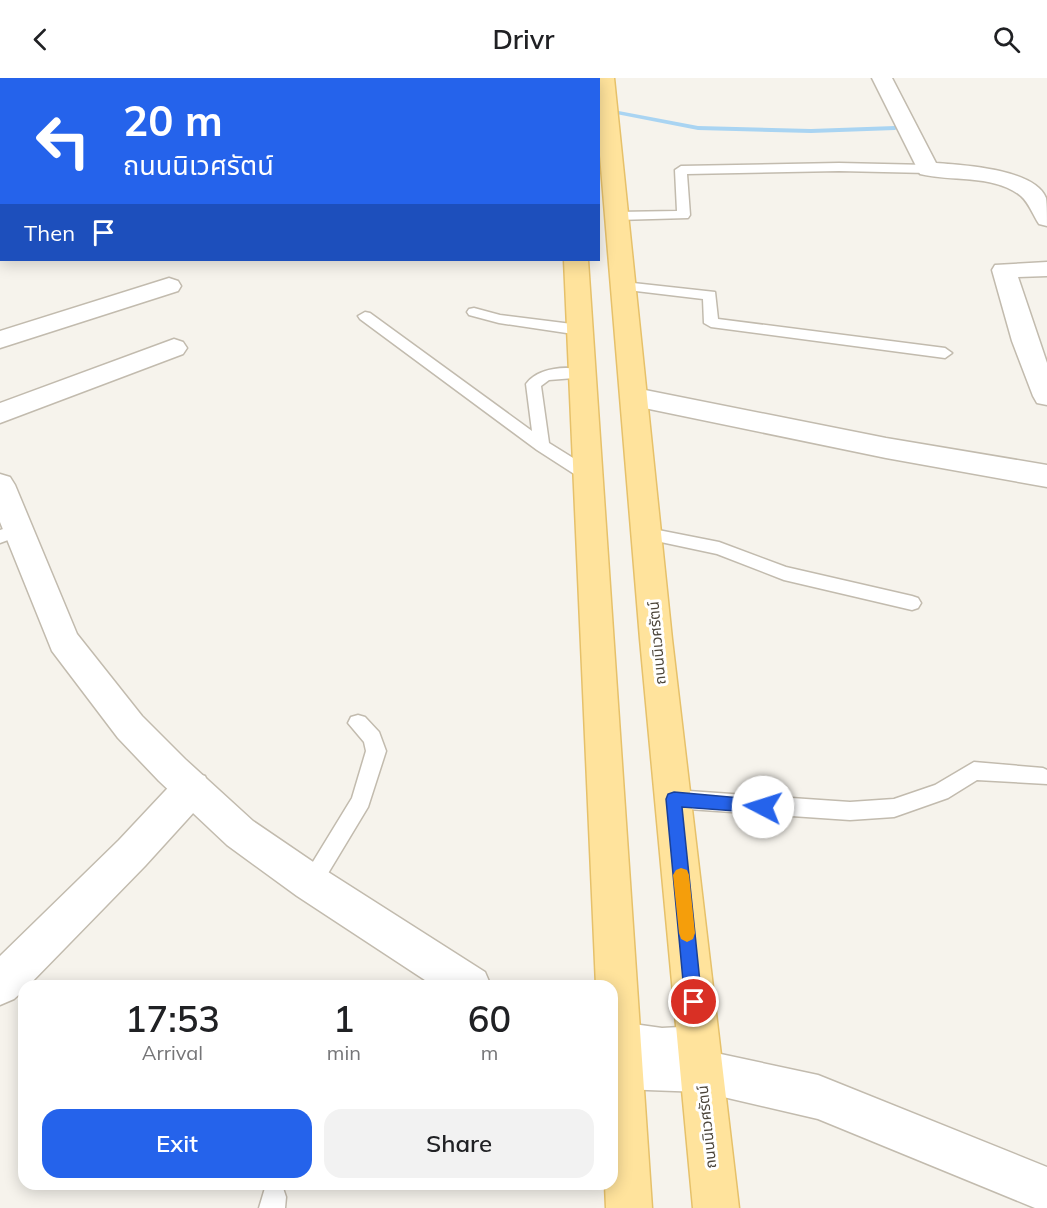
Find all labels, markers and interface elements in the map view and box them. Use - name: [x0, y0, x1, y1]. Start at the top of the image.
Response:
- text: Drivr: [493, 22, 554, 56]
- icon: back: [24, 23, 57, 56]
- icon: search: [990, 23, 1023, 56]
- text: 20 m: [123, 94, 223, 147]
- icon: left: [24, 102, 102, 180]
- text: ถนนนิเวศรัตน์: [123, 148, 274, 182]
- icon: arrive: [87, 216, 120, 249]
- text: Then: [24, 219, 75, 247]
- street label: ถนนนิเวศรัตน์: [643, 600, 670, 686]
- position arrow: [731, 775, 795, 839]
- pin: [668, 976, 719, 1027]
- icon: arrive: [677, 985, 710, 1018]
- text: 17:53: [125, 996, 220, 1041]
- text: 1: [333, 996, 355, 1041]
- text: 60: [468, 996, 511, 1041]
- text: Arrival: [142, 1040, 203, 1065]
- text: min: [327, 1040, 361, 1065]
- text: m: [481, 1040, 498, 1065]
- street label: ถนนนิเวศรัตน์: [693, 1084, 720, 1170]
- button: Exit: [42, 1109, 312, 1178]
- button: Share: [324, 1109, 594, 1178]

